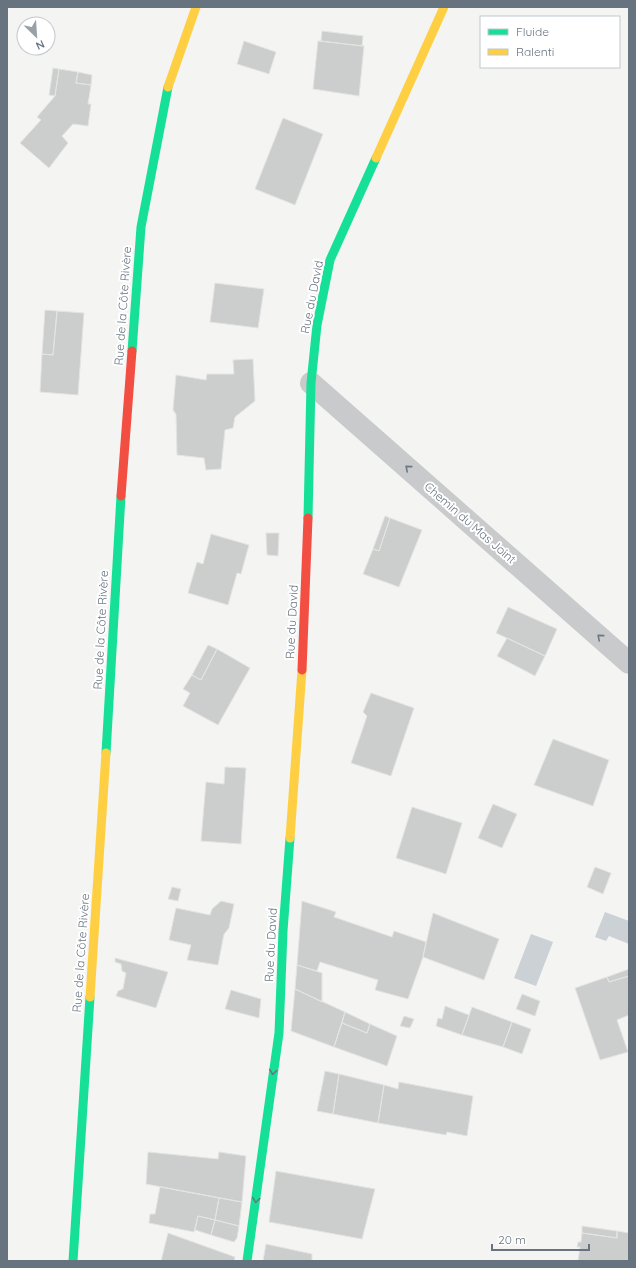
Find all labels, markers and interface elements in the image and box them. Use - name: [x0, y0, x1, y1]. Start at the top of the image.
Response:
- north arrow: [16, 16, 56, 56]
- legend: [480, 16, 620, 68]
- text: Fluide: [516, 24, 549, 39]
- text: N: [34, 37, 47, 53]
- text: Ralenti: [516, 44, 554, 59]
- street label: Rue de la Côte Rivère: [111, 246, 134, 366]
- street label: Rue du David: [297, 259, 326, 335]
- one-way arrow: [405, 466, 412, 473]
- street label: Chemin du Mas Joint: [421, 479, 519, 567]
- street label: Rue de la Côte Rivère: [90, 570, 111, 690]
- street label: Rue du David: [282, 584, 301, 659]
- one-way arrow: [597, 635, 604, 642]
- street label: Rue de la Côte Rivère: [69, 893, 92, 1013]
- street label: Rue du David: [261, 907, 280, 982]
- one-way arrow: [269, 1069, 278, 1075]
- one-way arrow: [252, 1197, 261, 1203]
- scale bar: [492, 1226, 589, 1252]
- text: 20 m: [498, 1232, 526, 1247]

